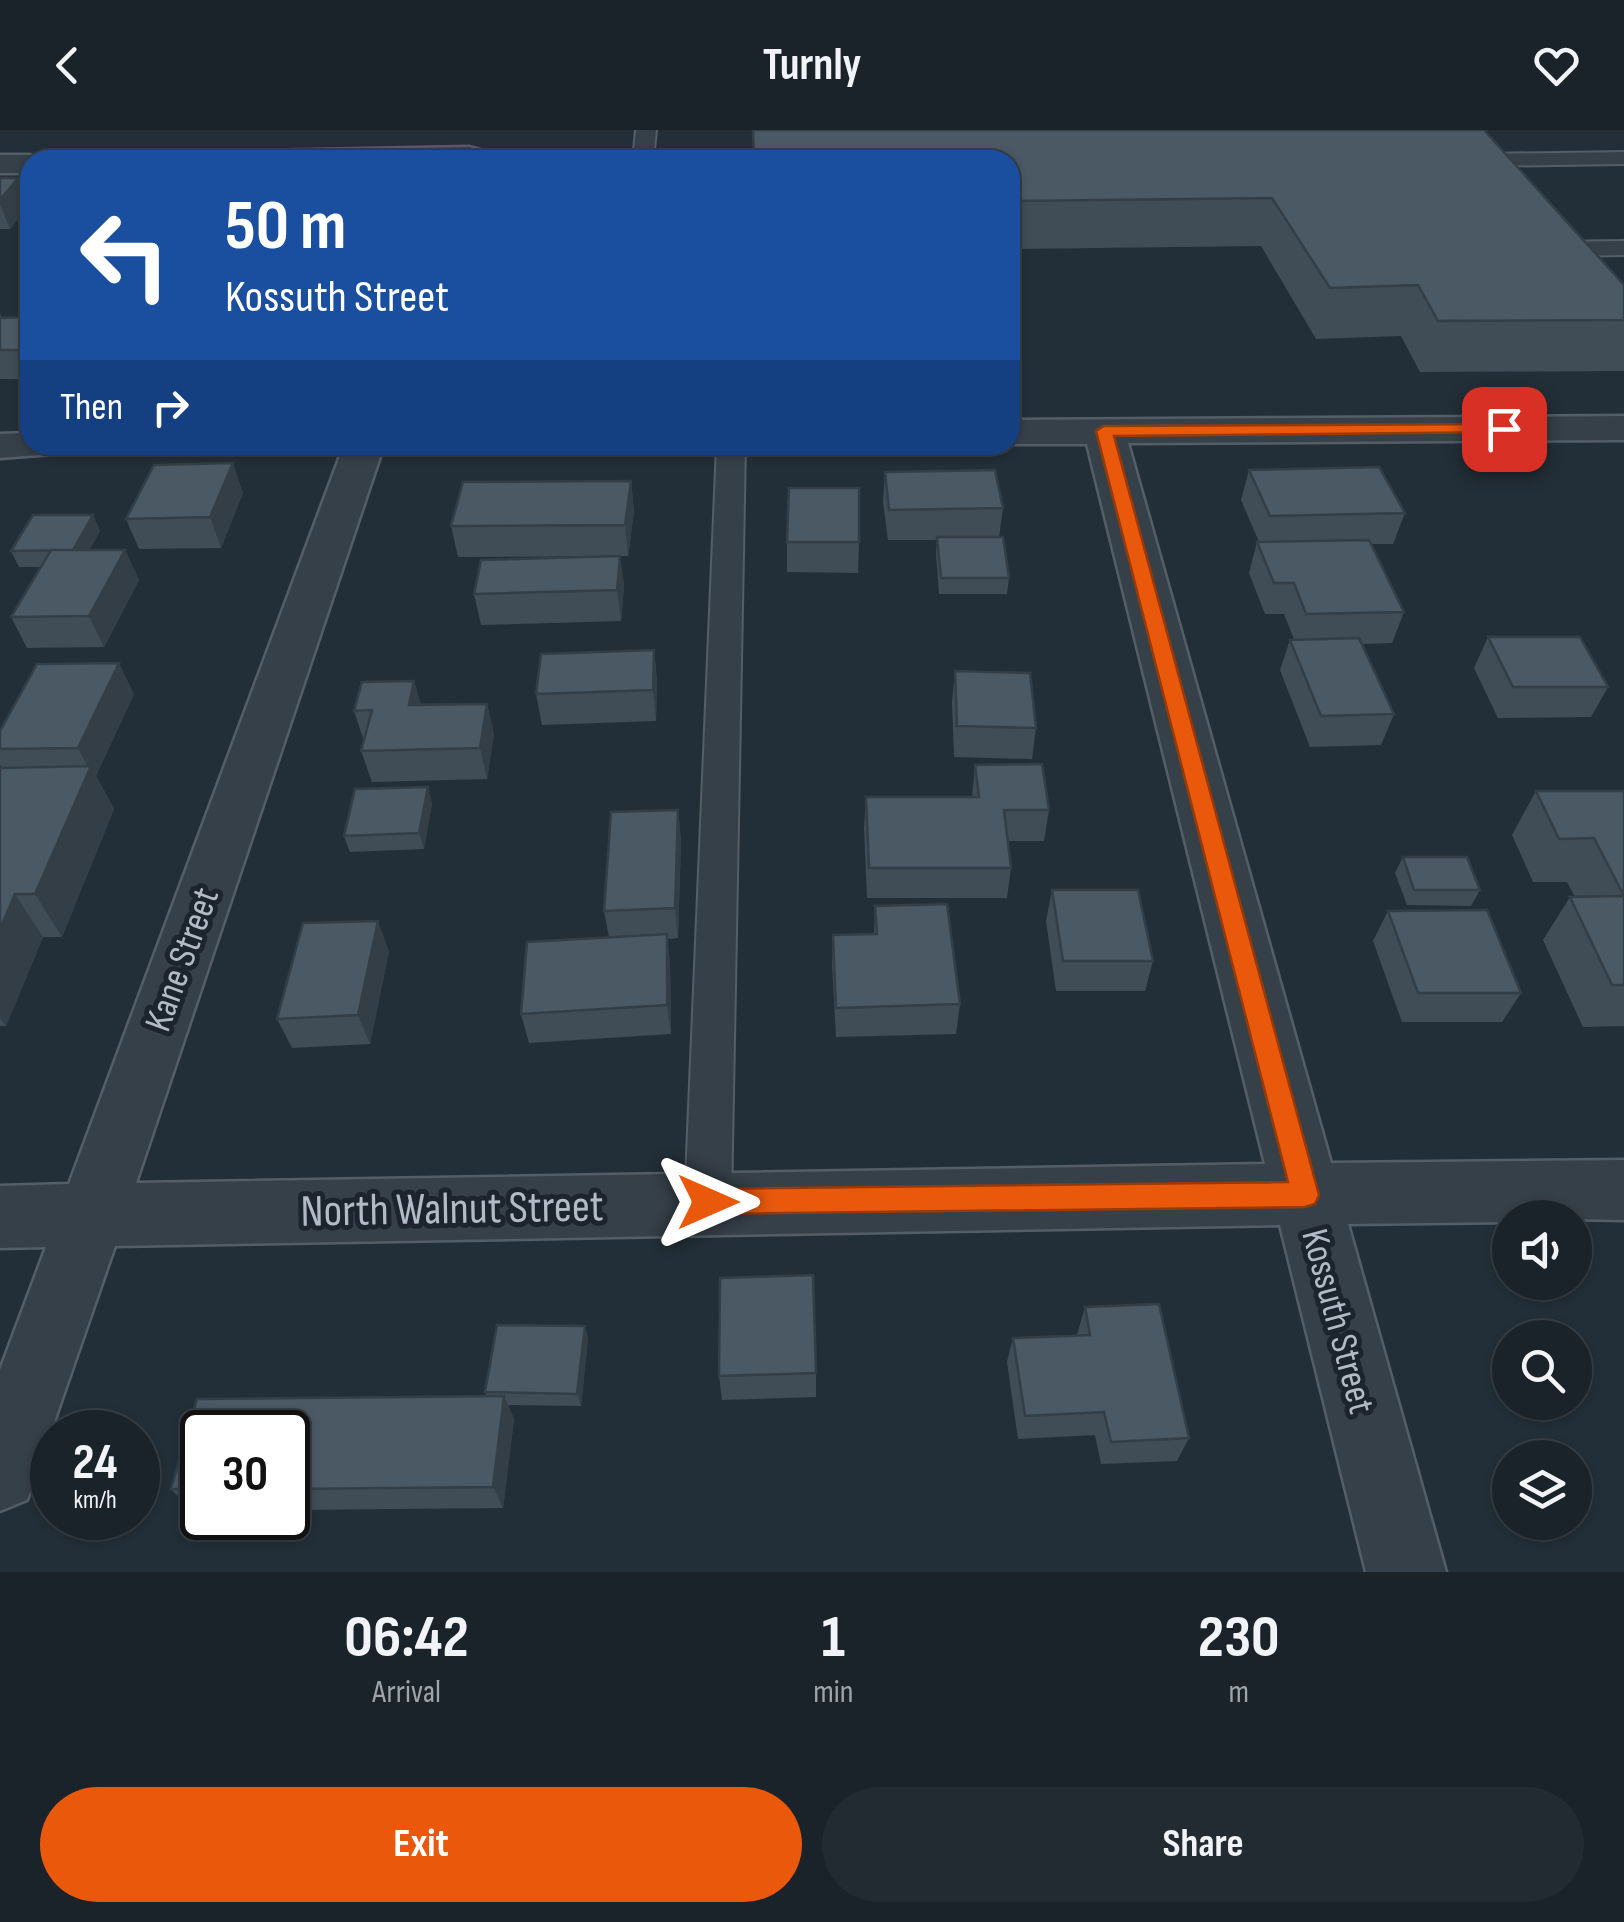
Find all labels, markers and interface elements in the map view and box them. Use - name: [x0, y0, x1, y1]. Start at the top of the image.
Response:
- icon: back: [40, 38, 95, 93]
- text: Turnly: [763, 38, 861, 93]
- icon: heart: [1529, 38, 1584, 93]
- text: 50 m: [225, 185, 346, 269]
- icon: left: [60, 190, 190, 320]
- text: Kossuth Street: [225, 270, 449, 325]
- icon: right: [143, 380, 198, 435]
- text: Then: [60, 385, 123, 430]
- pin: [1462, 387, 1547, 472]
- icon: arrive: [1477, 402, 1532, 457]
- street label: Kane Street: [136, 882, 229, 1037]
- position arrow: [656, 1150, 760, 1254]
- street label: North Walnut Street: [300, 1179, 604, 1240]
- map controls: [1492, 1200, 1592, 1540]
- button: sound: [1492, 1200, 1592, 1300]
- street label: Kossuth Street: [1291, 1224, 1384, 1419]
- button: search: [1492, 1320, 1592, 1420]
- speed limit sign: 30: [180, 1410, 310, 1540]
- text: 24: [73, 1433, 117, 1493]
- button: layers: [1492, 1440, 1592, 1540]
- text: km/h: [73, 1485, 117, 1516]
- text: 06:42: [344, 1602, 469, 1674]
- text: 1: [822, 1602, 845, 1674]
- text: 230: [1198, 1602, 1280, 1674]
- text: Arrival: [372, 1673, 441, 1712]
- text: min: [813, 1673, 853, 1712]
- text: m: [1228, 1673, 1249, 1712]
- button: Exit: [40, 1787, 802, 1902]
- button: Share: [822, 1787, 1584, 1902]

